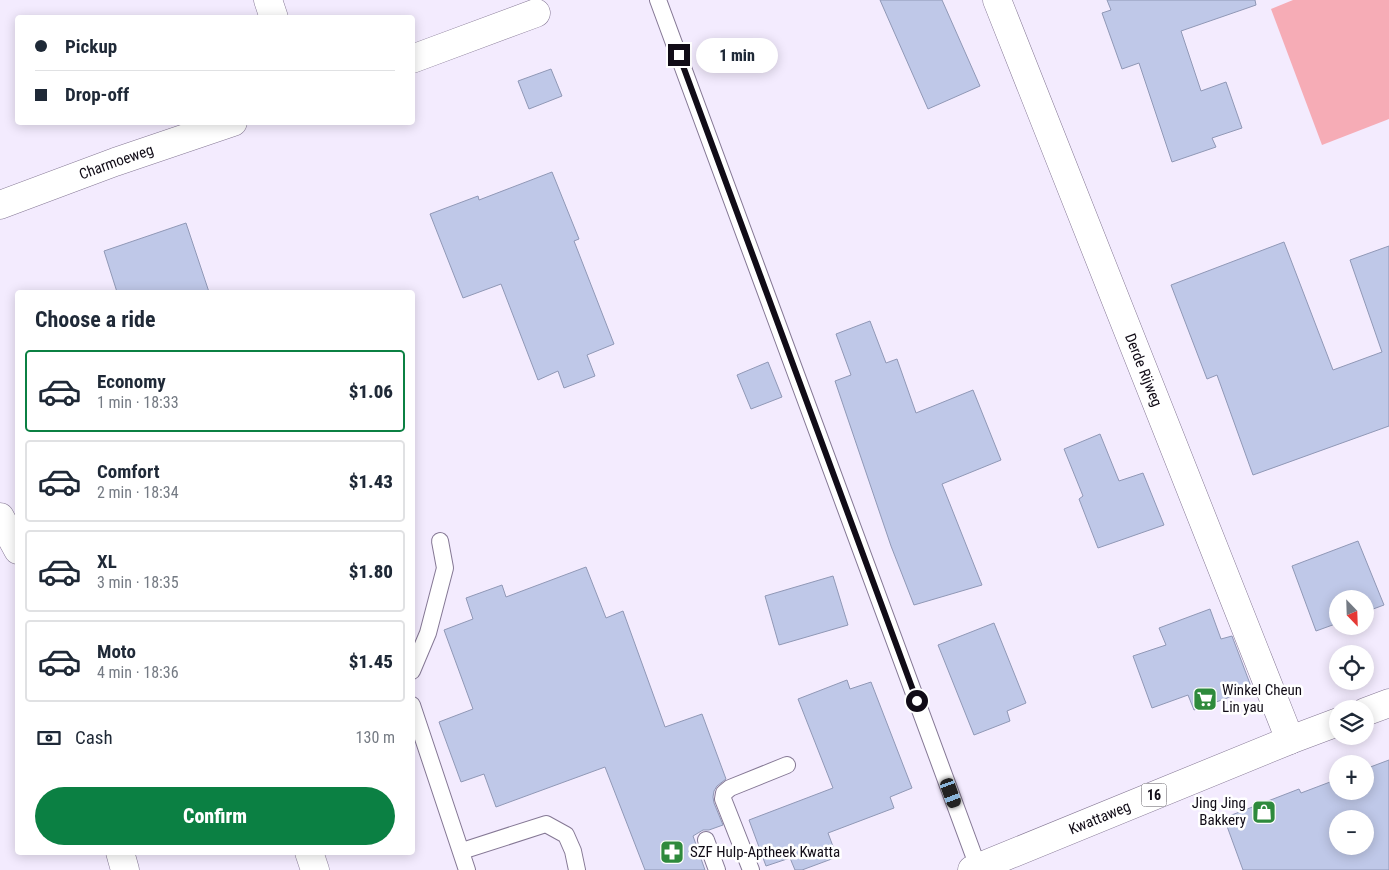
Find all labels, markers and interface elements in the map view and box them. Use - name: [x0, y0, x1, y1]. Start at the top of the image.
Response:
- text: Pickup: [65, 35, 117, 58]
- callout: 1 min: [696, 38, 779, 72]
- route end: [668, 44, 690, 66]
- text: 1 min: [719, 46, 755, 65]
- text: Drop-off: [65, 83, 129, 106]
- street label: Charmoeweg: [77, 141, 156, 184]
- text: Choose a ride: [35, 307, 156, 332]
- street label: Derde Rijweg: [1121, 331, 1166, 409]
- icon: car: [37, 369, 82, 414]
- text: Economy: [97, 370, 166, 393]
- text: $1.06: [349, 380, 393, 403]
- text: 1 min · 18:33: [97, 393, 179, 412]
- icon: car: [37, 459, 82, 504]
- text: Comfort: [97, 460, 160, 483]
- text: $1.43: [349, 470, 393, 493]
- text: 2 min · 18:34: [97, 483, 179, 502]
- icon: car: [37, 549, 82, 594]
- text: XL: [97, 550, 117, 573]
- text: $1.80: [349, 560, 393, 583]
- text: 3 min · 18:35: [97, 573, 179, 592]
- north arrow: [1329, 590, 1374, 635]
- map controls: [1329, 590, 1374, 855]
- icon: car: [37, 639, 82, 684]
- text: Moto: [97, 640, 136, 663]
- button: locate: [1329, 645, 1374, 690]
- text: $1.45: [349, 650, 393, 673]
- text: 4 min · 18:36: [97, 663, 179, 682]
- place label: Winkel Cheun Lin yau: [1222, 681, 1302, 716]
- supermarket icon: Winkel Cheun Lin yau: [1192, 686, 1218, 712]
- route start: [906, 690, 928, 712]
- button: layers: [1329, 700, 1374, 745]
- icon: cash: [35, 724, 63, 752]
- text: Cash: [75, 726, 113, 749]
- text: 130 m: [356, 728, 395, 747]
- button: +: [1329, 755, 1374, 800]
- car: [938, 776, 963, 810]
- road number: 16: [1142, 784, 1166, 806]
- button: Confirm: [35, 787, 395, 845]
- place label: Jing Jing Bakkery: [1192, 794, 1246, 829]
- street label: Kwattaweg: [1066, 797, 1133, 838]
- shop icon: Jing Jing Bakkery: [1251, 799, 1277, 825]
- button: −: [1329, 810, 1374, 855]
- pharmacy icon: SZF Hulp-Aptheek Kwatta: [659, 839, 685, 865]
- place label: SZF Hulp-Aptheek Kwatta: [690, 843, 840, 861]

